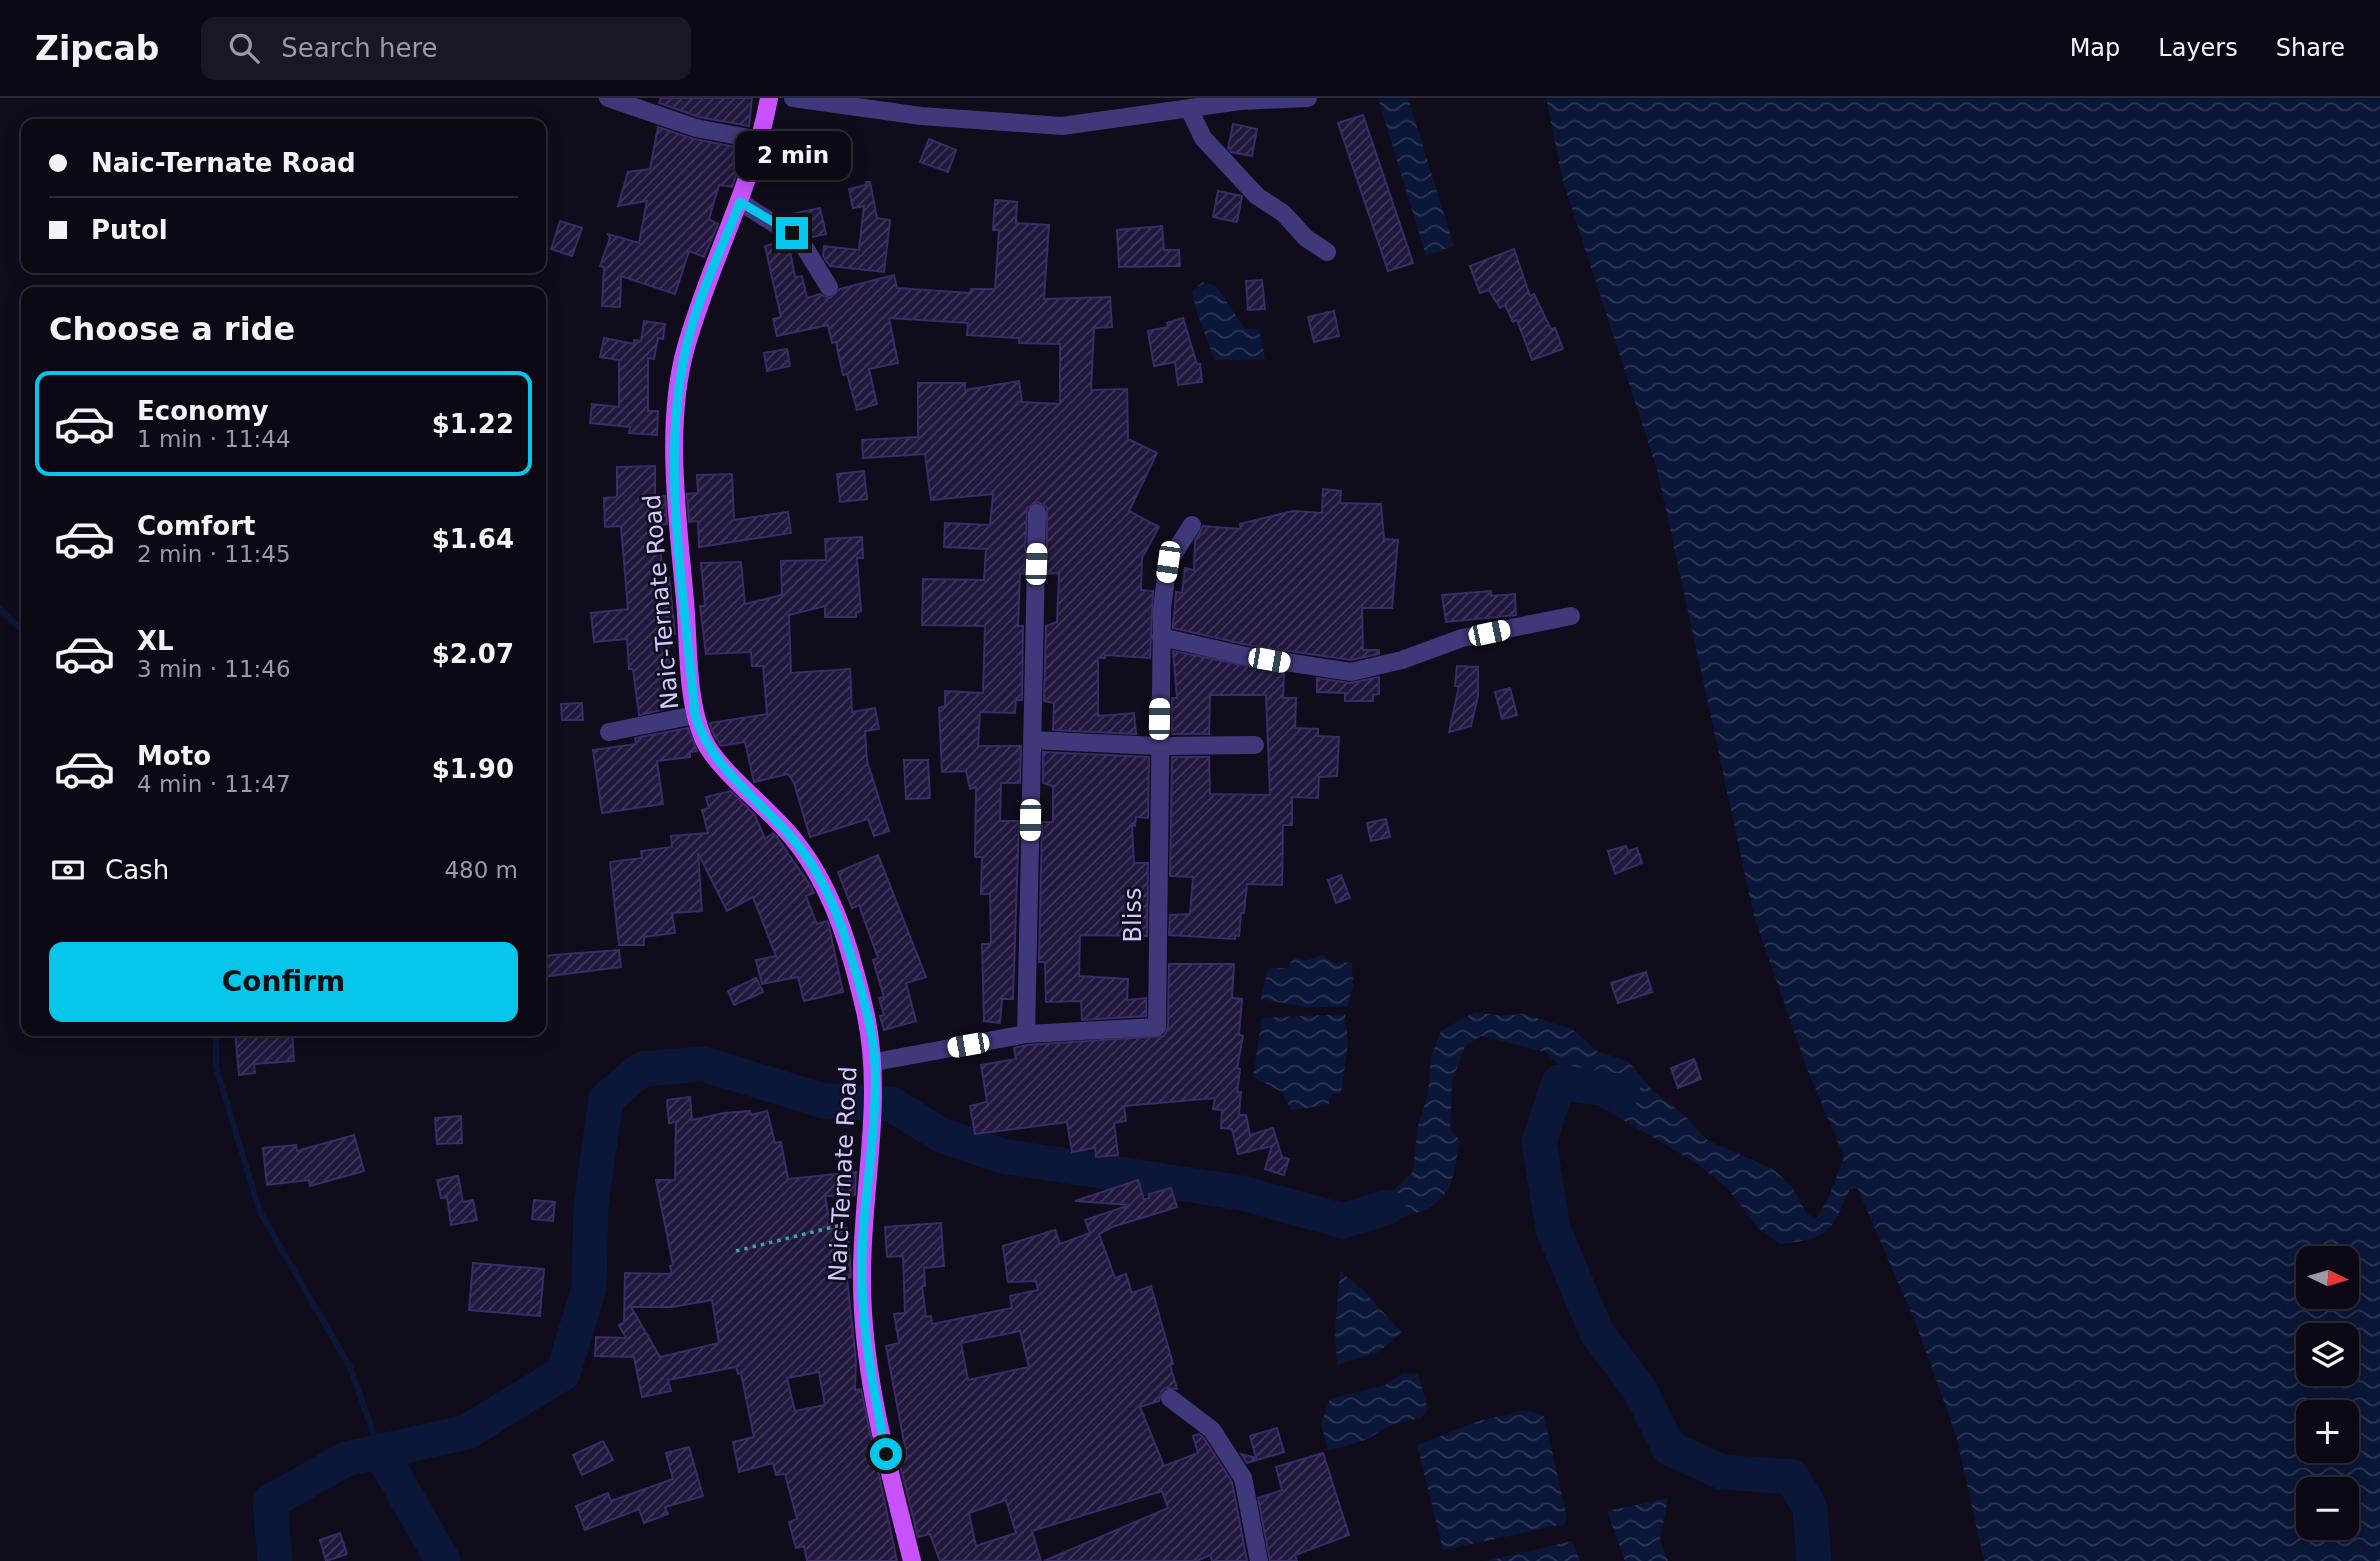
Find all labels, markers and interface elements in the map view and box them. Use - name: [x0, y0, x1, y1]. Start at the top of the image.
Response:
- search box: [201, 17, 691, 80]
- text: Zipcab: [35, 29, 159, 68]
- icon: search: [225, 29, 263, 67]
- text: Search here: [281, 33, 438, 63]
- text: Map: [2070, 34, 2120, 62]
- text: Layers: [2158, 34, 2238, 62]
- text: Share: [2276, 34, 2345, 62]
- callout: 2 min: [734, 131, 850, 180]
- text: 2 min: [757, 142, 829, 168]
- text: Naic-Ternate Road: [91, 148, 356, 178]
- text: Putol: [91, 215, 168, 245]
- route end: [776, 217, 808, 249]
- text: Choose a ride: [49, 310, 295, 348]
- icon: car: [53, 392, 116, 455]
- text: Economy: [137, 396, 268, 426]
- text: $1.22: [432, 409, 514, 439]
- text: 1 min · 11:44: [137, 426, 291, 452]
- street label: Naic-Ternate Road: [638, 493, 684, 711]
- icon: car: [53, 507, 116, 570]
- text: Comfort: [137, 511, 255, 541]
- text: $1.64: [432, 524, 514, 554]
- car: [1155, 540, 1182, 584]
- text: 2 min · 11:45: [137, 541, 291, 567]
- car: [1025, 543, 1048, 585]
- car: [1467, 618, 1512, 648]
- icon: car: [53, 622, 116, 685]
- text: XL: [137, 626, 174, 656]
- text: $2.07: [432, 639, 514, 669]
- car: [1247, 646, 1292, 674]
- text: 3 min · 11:46: [137, 656, 291, 682]
- car: [1149, 698, 1170, 740]
- icon: car: [53, 737, 116, 800]
- text: Moto: [137, 741, 211, 771]
- text: $1.90: [432, 754, 514, 784]
- text: 4 min · 11:47: [137, 771, 291, 797]
- car: [1020, 799, 1041, 841]
- icon: cash: [49, 851, 87, 889]
- text: Cash: [105, 855, 169, 885]
- text: 480 m: [444, 857, 518, 883]
- street label: Bliss: [1119, 888, 1147, 942]
- button: Confirm: [49, 942, 518, 1022]
- car: [946, 1031, 991, 1059]
- street label: Naic-Ternate Road: [823, 1066, 863, 1282]
- north arrow: [2296, 1246, 2359, 1309]
- map controls: [2296, 1246, 2359, 1540]
- button: layers: [2296, 1323, 2359, 1386]
- button: +: [2296, 1400, 2359, 1463]
- route start: [870, 1438, 902, 1470]
- button: −: [2296, 1477, 2359, 1540]

